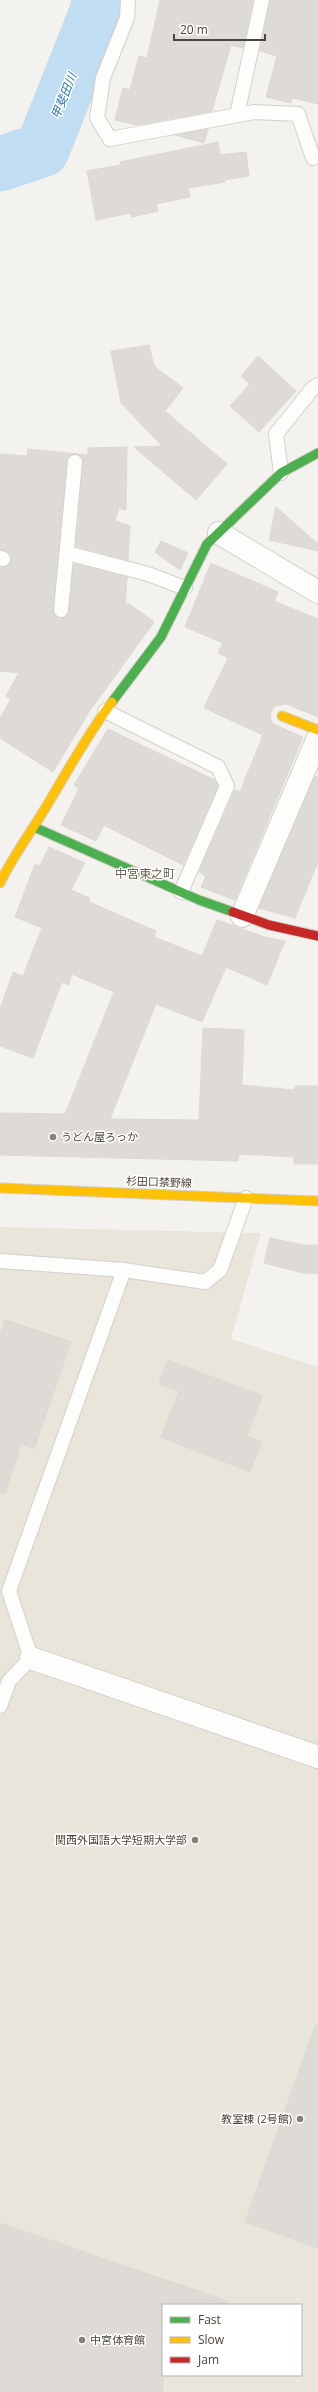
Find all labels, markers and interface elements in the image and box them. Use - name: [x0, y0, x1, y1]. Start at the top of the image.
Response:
- scale bar: [174, 16, 265, 42]
- text: 20 m: [180, 21, 208, 38]
- water label: 甲斐田川: [47, 69, 81, 121]
- district label: 中宮東之町: [115, 865, 175, 882]
- place label: うどん屋ろっか: [61, 1129, 138, 1144]
- marker: うどん屋ろっか: [48, 1132, 58, 1142]
- street label: 杉田口禁野線: [126, 1173, 192, 1190]
- place label: 関西外国語大学短期大学部: [55, 1832, 187, 1847]
- marker: 関西外国語大学短期大学部: [190, 1835, 200, 1845]
- place label: 教室棟 (2号館): [221, 2111, 292, 2126]
- marker: 教室棟 (2号館): [295, 2114, 305, 2124]
- legend: [162, 2304, 302, 2376]
- text: Fast: [198, 2311, 221, 2328]
- text: Slow: [198, 2331, 225, 2348]
- place label: 中宮体育館: [90, 2332, 145, 2347]
- marker: 中宮体育館: [77, 2335, 87, 2345]
- text: Jam: [197, 2351, 219, 2368]

